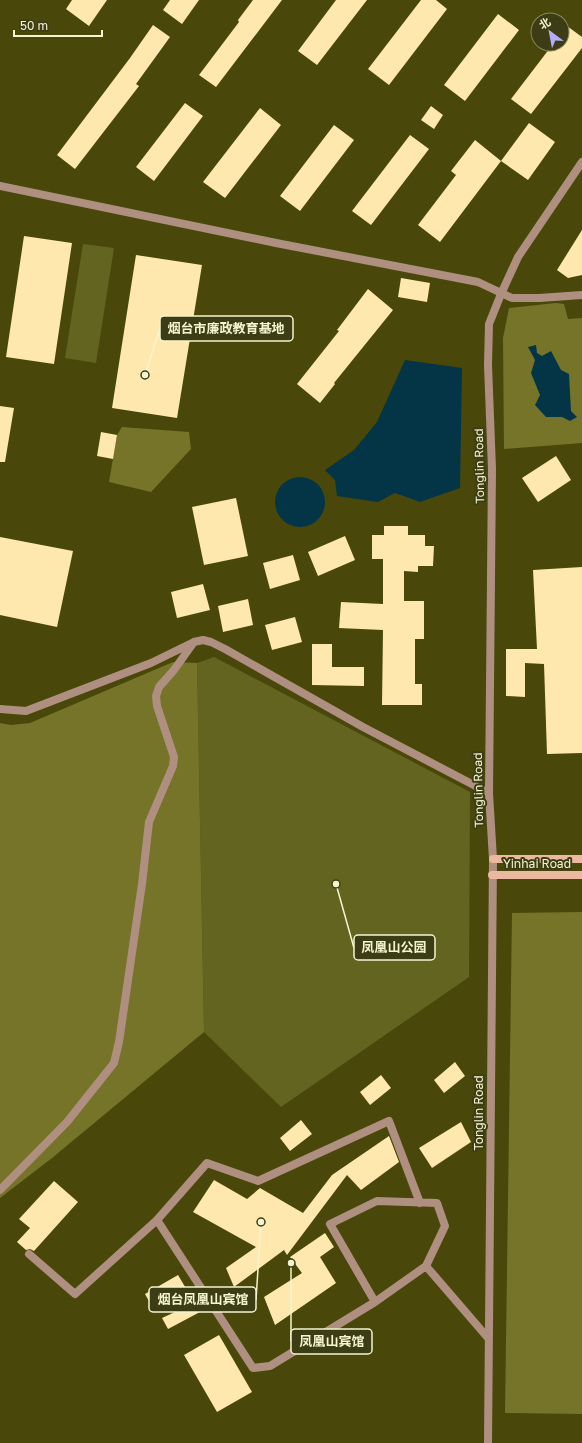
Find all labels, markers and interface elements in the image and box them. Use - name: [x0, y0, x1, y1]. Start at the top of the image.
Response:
- scale bar: [14, 12, 102, 38]
- north arrow: [530, 12, 570, 52]
- text: 北: [536, 15, 553, 32]
- text: 50 m: [20, 18, 48, 33]
- callout: 烟台市廉政教育基地: [160, 316, 293, 341]
- text: 烟台市廉政教育基地: [167, 320, 285, 336]
- street label: Tonglin Road: [471, 428, 487, 504]
- street label: Tonglin Road: [470, 752, 486, 828]
- street label: Yinhai Road: [503, 856, 571, 871]
- callout: 凤凰山公园: [354, 935, 435, 960]
- text: 凤凰山公园: [361, 939, 427, 955]
- street label: Tonglin Road: [471, 1075, 486, 1151]
- callout: 烟台凤凰山宾馆: [149, 1287, 256, 1312]
- text: 烟台凤凰山宾馆: [157, 1291, 249, 1307]
- callout: 凤凰山宾馆: [291, 1329, 372, 1354]
- text: 凤凰山宾馆: [299, 1333, 365, 1349]

